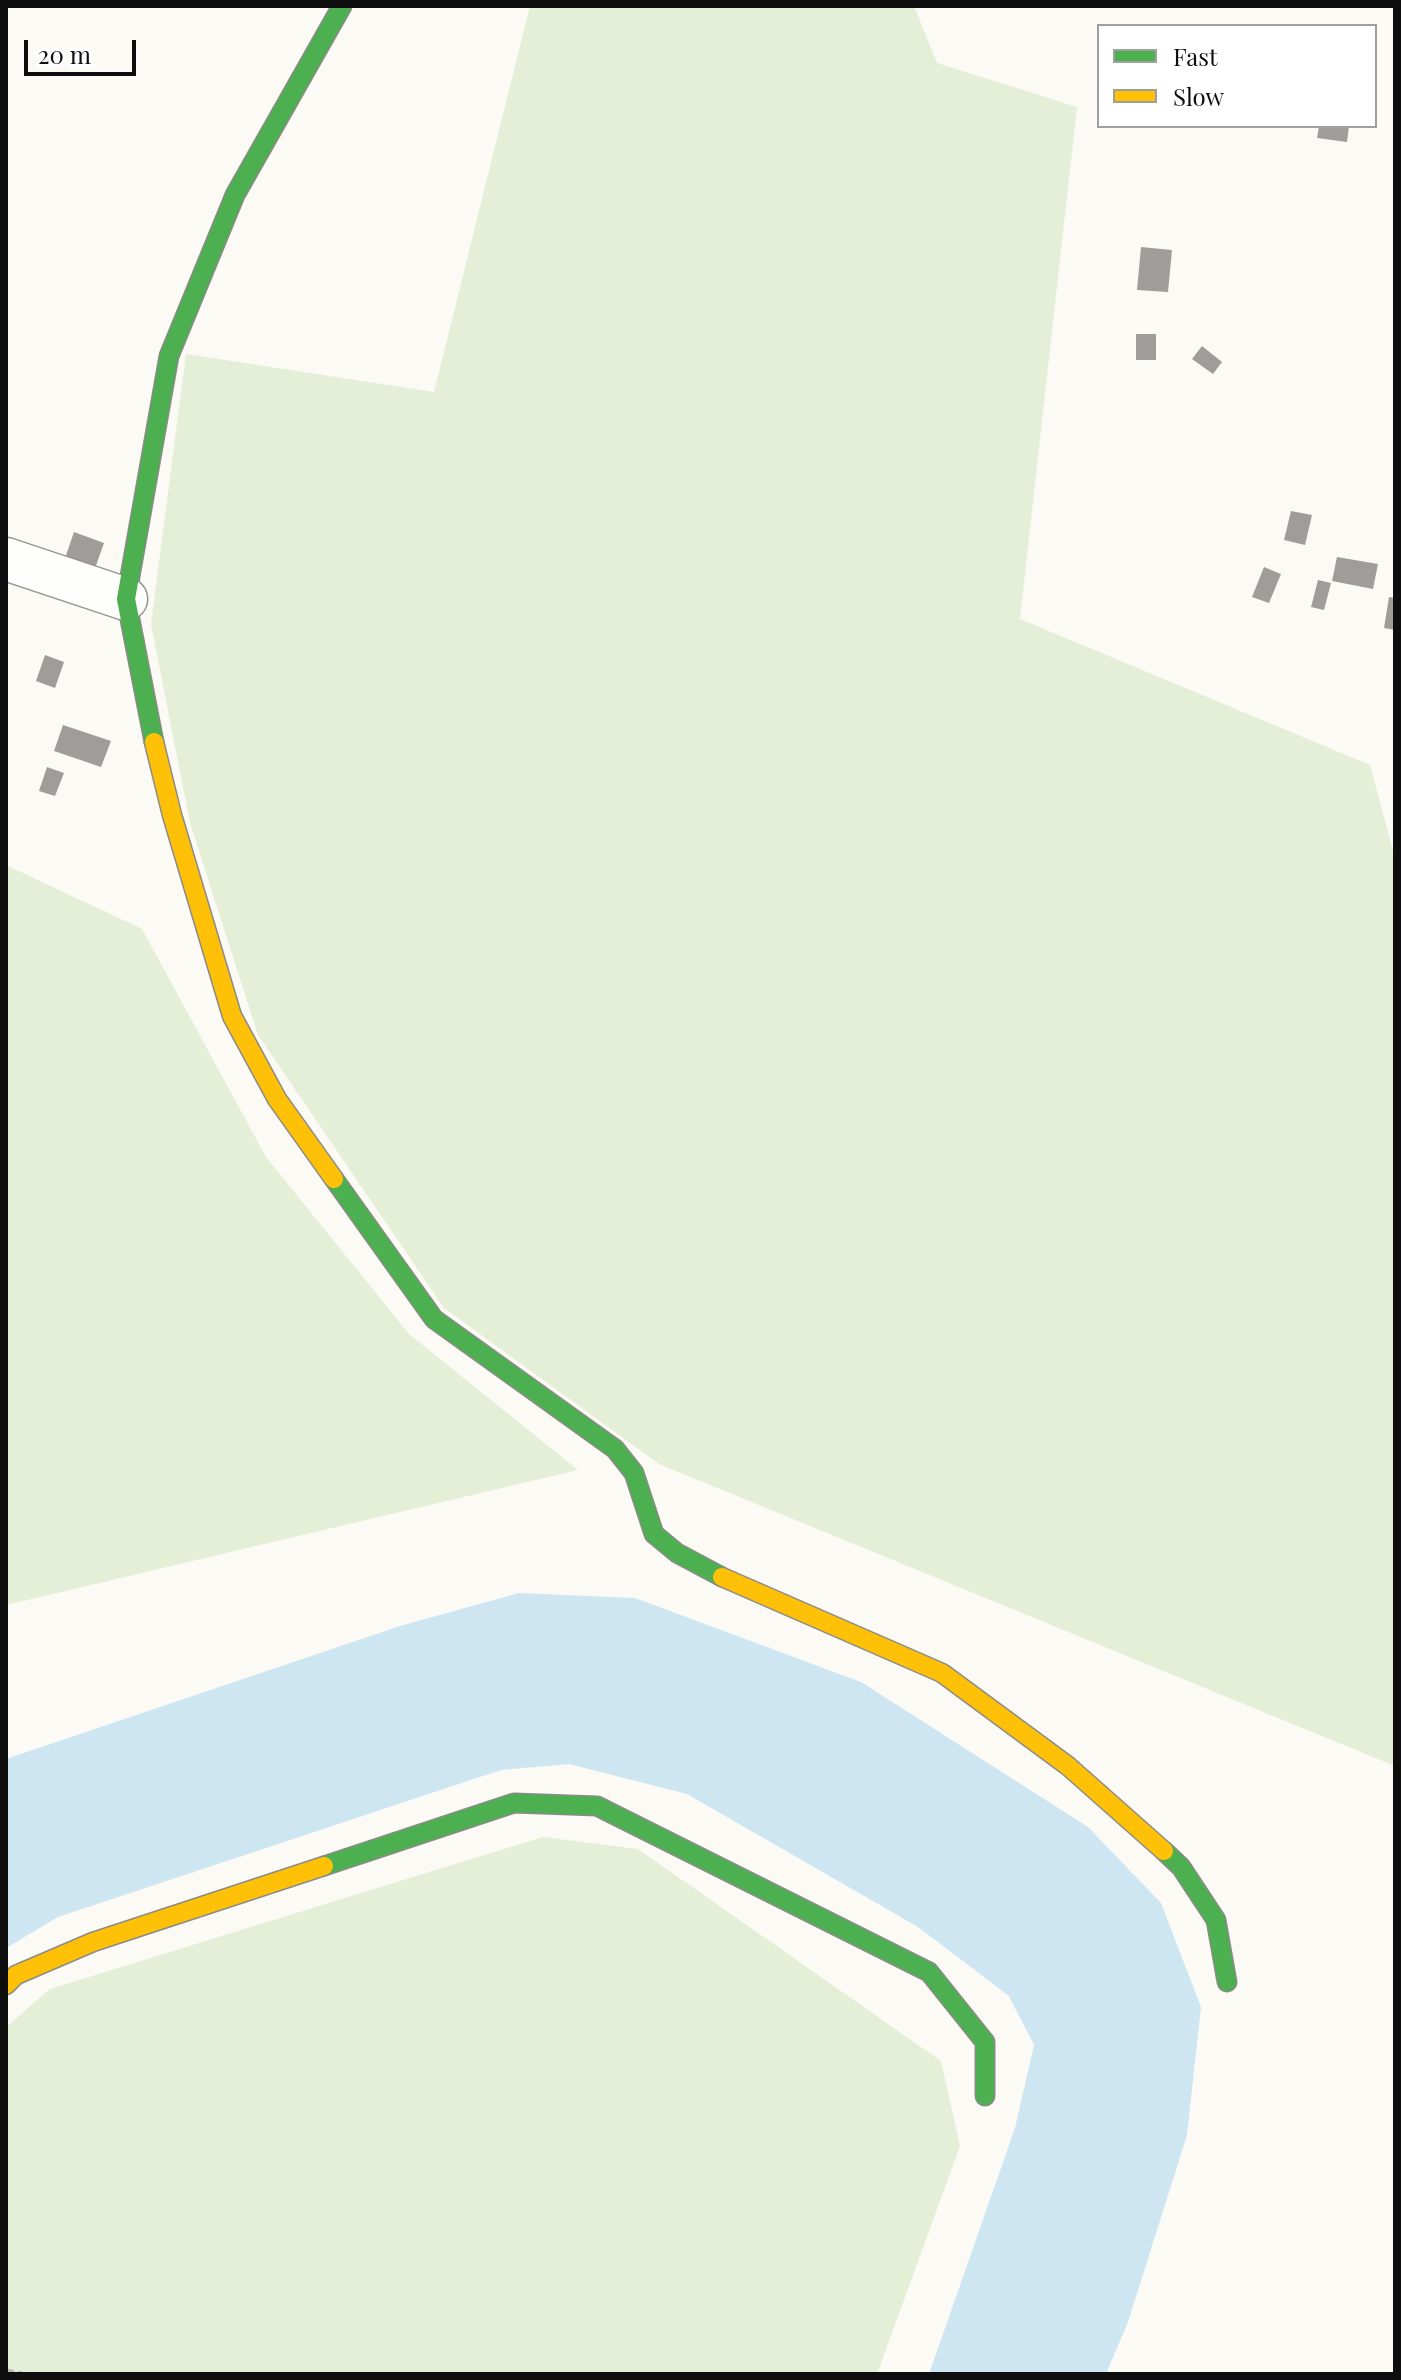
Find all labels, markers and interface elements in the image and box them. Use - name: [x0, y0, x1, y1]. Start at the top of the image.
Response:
- scale bar: [28, 24, 140, 74]
- legend: [1097, 24, 1377, 128]
- text: 20 m: [38, 38, 91, 70]
- text: Fast: [1173, 40, 1218, 72]
- text: Slow: [1173, 80, 1224, 112]

